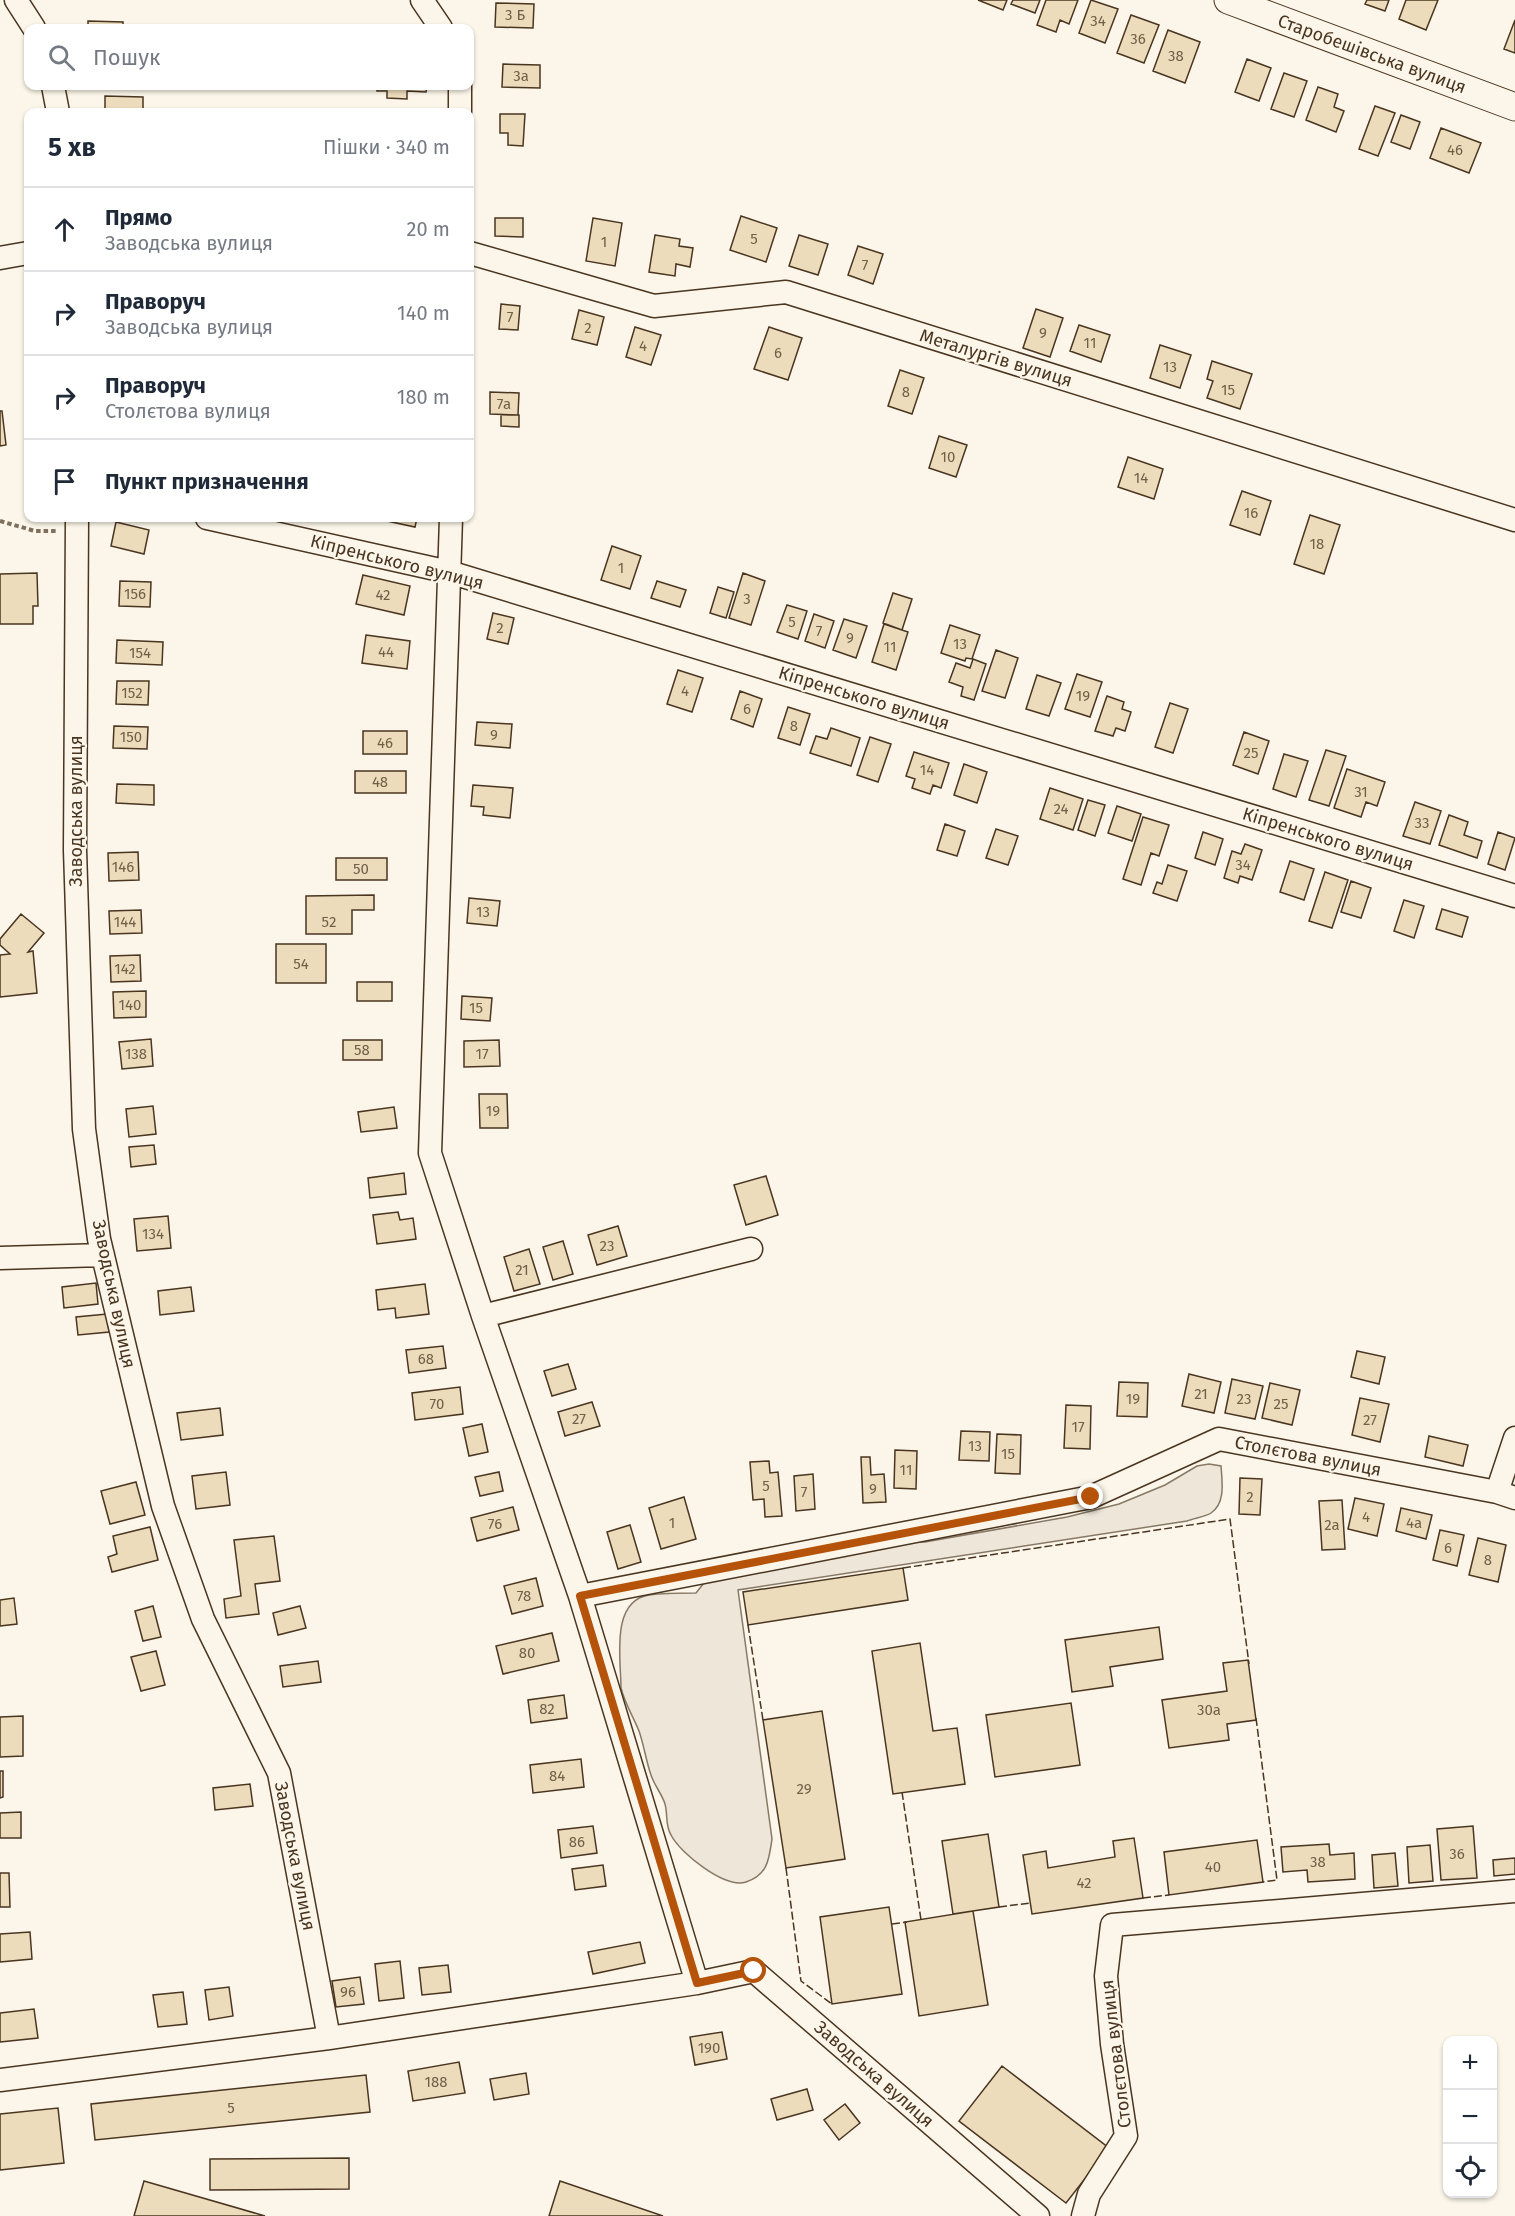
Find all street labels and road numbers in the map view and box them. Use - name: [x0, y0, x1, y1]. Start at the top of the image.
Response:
- street label: Старобешівська вулиця: [1275, 10, 1469, 98]
- street label: Металургів вулиця: [917, 324, 1075, 392]
- street label: Кіпренського вулиця: [308, 530, 486, 594]
- street label: Кіпренського вулиця: [776, 661, 952, 735]
- street label: Заводська вулиця: [65, 735, 87, 887]
- street label: Кіпренського вулиця: [1240, 802, 1416, 876]
- street label: Заводська вулиця: [88, 1218, 140, 1370]
- street label: Столєтова вулиця: [1233, 1431, 1383, 1481]
- street label: Заводська вулиця: [270, 1780, 320, 1932]
- street label: Столєтова вулиця: [1096, 1979, 1136, 2129]
- street label: Заводська вулиця: [810, 2016, 938, 2132]

